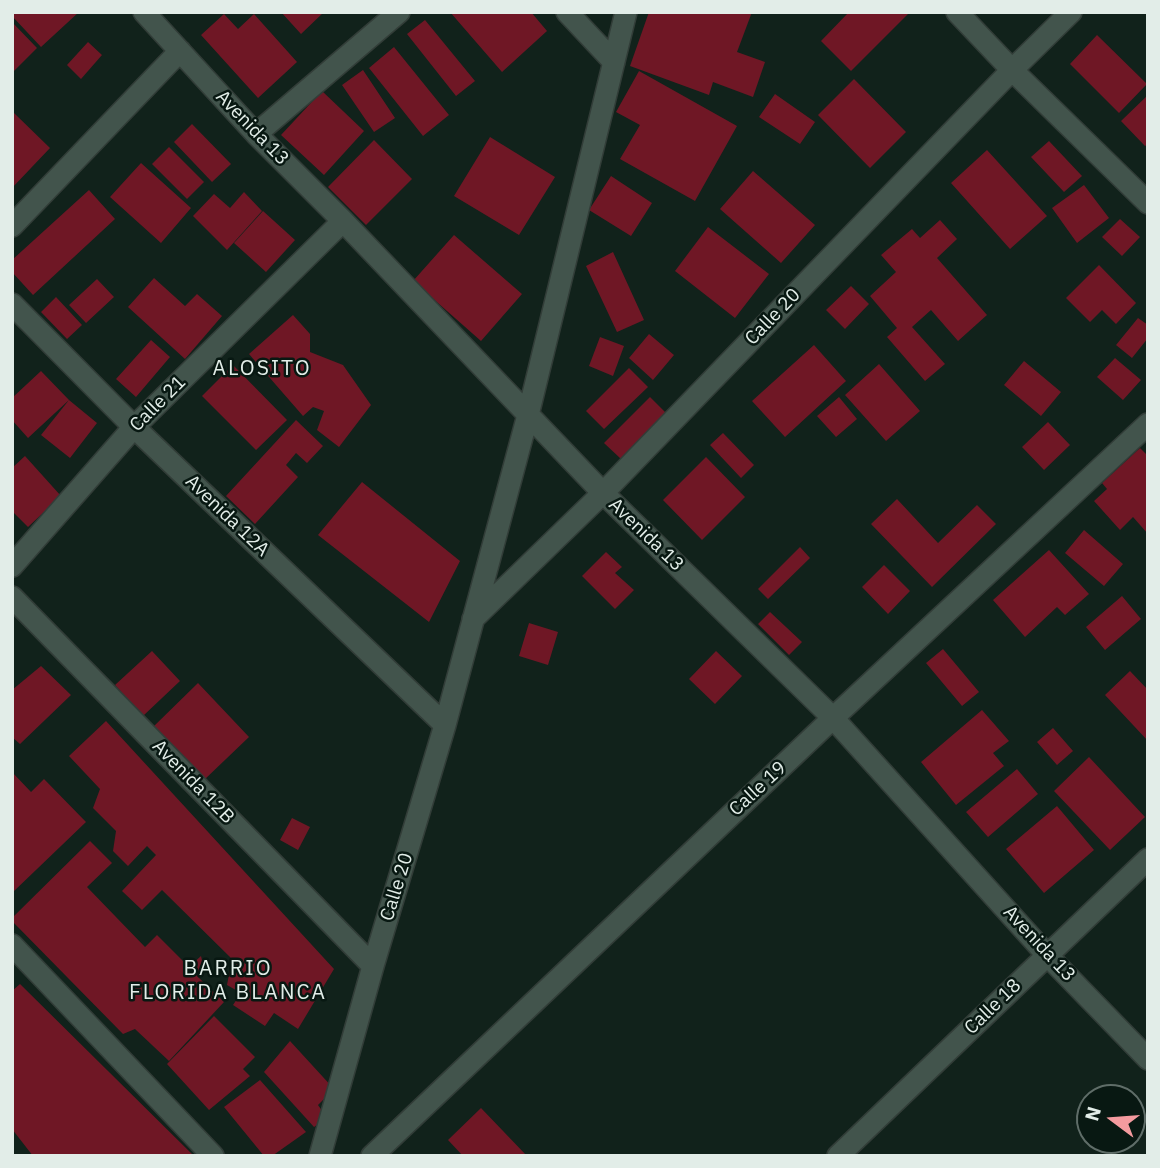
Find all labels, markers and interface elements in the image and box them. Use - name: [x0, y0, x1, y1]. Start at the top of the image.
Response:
- street label: Avenida 13: [211, 86, 293, 170]
- street label: Calle 20: [741, 284, 805, 350]
- district label: ALOSITO: [213, 356, 311, 382]
- street label: Calle 21: [125, 371, 191, 437]
- street label: Avenida 12A: [180, 470, 274, 562]
- street label: Avenida 13: [604, 494, 688, 576]
- street label: Avenida 12B: [147, 735, 239, 829]
- street label: Calle 19: [725, 757, 791, 821]
- street label: Calle 20: [376, 850, 418, 924]
- street label: Avenida 13: [998, 901, 1080, 987]
- district label: BARRIO FLORIDA BLANCA: [131, 956, 325, 1006]
- street label: Calle 18: [960, 975, 1026, 1039]
- north arrow: [1076, 1084, 1146, 1154]
- text: N: [1079, 1104, 1106, 1124]

